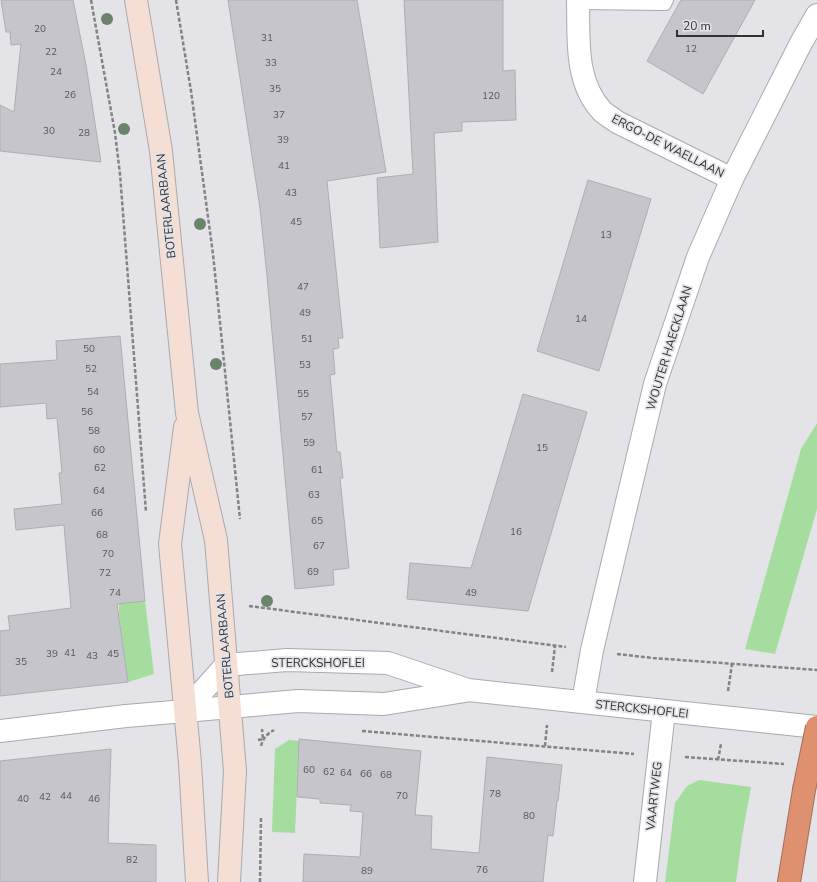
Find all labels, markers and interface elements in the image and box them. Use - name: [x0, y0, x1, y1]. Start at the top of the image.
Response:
- scale bar: [677, 12, 763, 38]
- text: 20 m: [683, 18, 711, 34]
- house number: 20: [34, 22, 46, 36]
- house number: 31: [261, 31, 273, 45]
- house number: 12: [685, 42, 697, 56]
- house number: 22: [45, 45, 57, 59]
- house number: 33: [265, 56, 277, 70]
- house number: 24: [50, 65, 62, 79]
- house number: 35: [269, 82, 281, 96]
- house number: 26: [64, 88, 76, 102]
- house number: 120: [482, 89, 500, 103]
- house number: 37: [273, 108, 285, 122]
- street label: ERGO-DE WAELLAAN: [609, 111, 727, 181]
- house number: 30: [43, 124, 55, 138]
- house number: 28: [78, 126, 90, 140]
- house number: 39: [277, 133, 289, 147]
- street label: BOTERLAARBAAN: [153, 153, 179, 259]
- house number: 41: [278, 159, 290, 173]
- house number: 43: [285, 186, 297, 200]
- house number: 45: [290, 215, 302, 229]
- house number: 13: [600, 228, 612, 242]
- house number: 47: [297, 280, 309, 294]
- street label: WOUTER HAECKLAAN: [642, 284, 696, 412]
- house number: 49: [299, 306, 311, 320]
- house number: 14: [575, 312, 587, 326]
- house number: 51: [301, 332, 313, 346]
- house number: 50: [83, 342, 95, 356]
- house number: 53: [299, 358, 311, 372]
- house number: 52: [85, 362, 97, 376]
- house number: 54: [87, 385, 99, 399]
- house number: 55: [297, 387, 309, 401]
- house number: 56: [81, 405, 93, 419]
- house number: 57: [301, 410, 313, 424]
- house number: 58: [88, 424, 100, 438]
- house number: 59: [303, 436, 315, 450]
- house number: 15: [536, 441, 548, 455]
- house number: 60: [93, 443, 105, 457]
- house number: 62: [94, 461, 106, 475]
- house number: 61: [311, 463, 323, 477]
- house number: 64: [93, 484, 105, 498]
- house number: 63: [308, 488, 320, 502]
- house number: 66: [91, 506, 103, 520]
- house number: 65: [311, 514, 323, 528]
- house number: 16: [510, 525, 522, 539]
- house number: 68: [96, 528, 108, 542]
- house number: 67: [313, 539, 325, 553]
- house number: 70: [102, 547, 114, 561]
- house number: 69: [307, 565, 319, 579]
- house number: 72: [99, 566, 111, 580]
- house number: 74: [109, 586, 121, 600]
- house number: 49: [465, 586, 477, 600]
- street label: BOTERLAARBAAN: [212, 593, 238, 699]
- house number: 41: [64, 646, 76, 660]
- house number: 39: [46, 647, 58, 661]
- house number: 45: [107, 647, 119, 661]
- house number: 43: [86, 649, 98, 663]
- house number: 35: [15, 655, 27, 669]
- street label: STERCKSHOFLEI: [271, 655, 365, 671]
- street label: STERCKSHOFLEI: [595, 696, 689, 722]
- street label: VAARTWEG: [642, 761, 666, 832]
- house number: 60: [303, 763, 315, 777]
- house number: 62: [323, 765, 335, 779]
- house number: 64: [340, 766, 352, 780]
- house number: 66: [360, 767, 372, 781]
- house number: 68: [380, 768, 392, 782]
- house number: 78: [489, 787, 501, 801]
- house number: 44: [60, 789, 72, 803]
- house number: 70: [396, 789, 408, 803]
- house number: 42: [39, 790, 51, 804]
- house number: 40: [17, 792, 29, 806]
- house number: 46: [88, 792, 100, 806]
- house number: 80: [523, 809, 535, 823]
- house number: 82: [126, 853, 138, 867]
- house number: 76: [476, 863, 488, 877]
- house number: 89: [361, 864, 373, 878]

